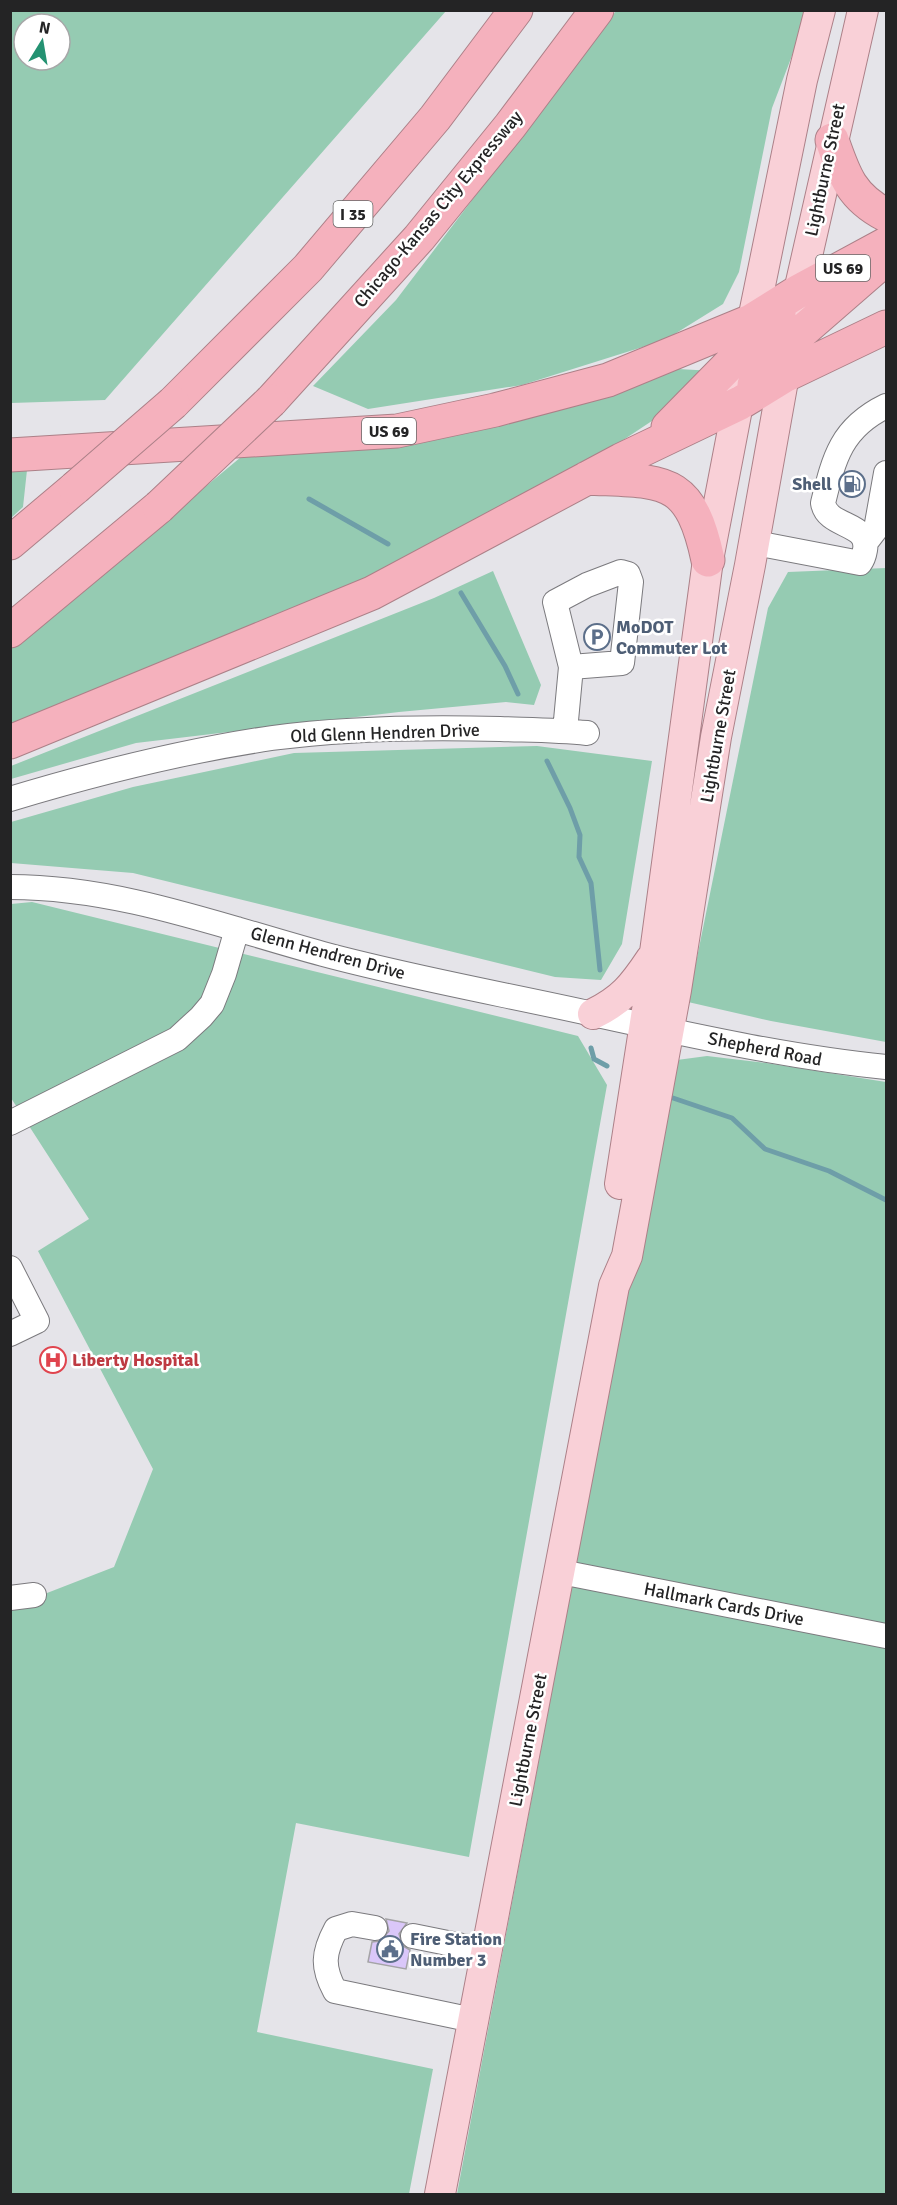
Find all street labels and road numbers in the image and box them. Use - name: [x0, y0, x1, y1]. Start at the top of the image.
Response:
- street label: Lightburne Street: [800, 102, 850, 238]
- street label: Chicago-Kansas City Expressway: [349, 106, 527, 312]
- road number: I 35: [334, 201, 372, 227]
- road number: US 69: [816, 255, 870, 281]
- road number: US 69: [362, 418, 416, 444]
- street label: Lightburne Street: [695, 668, 741, 804]
- street label: Old Glenn Hendren Drive: [290, 719, 480, 747]
- street label: Glenn Hendren Drive: [248, 922, 408, 984]
- street label: Shepherd Road: [706, 1027, 824, 1071]
- street label: Hallmark Cards Drive: [642, 1578, 806, 1630]
- street label: Lightburne Street: [504, 1672, 552, 1808]

